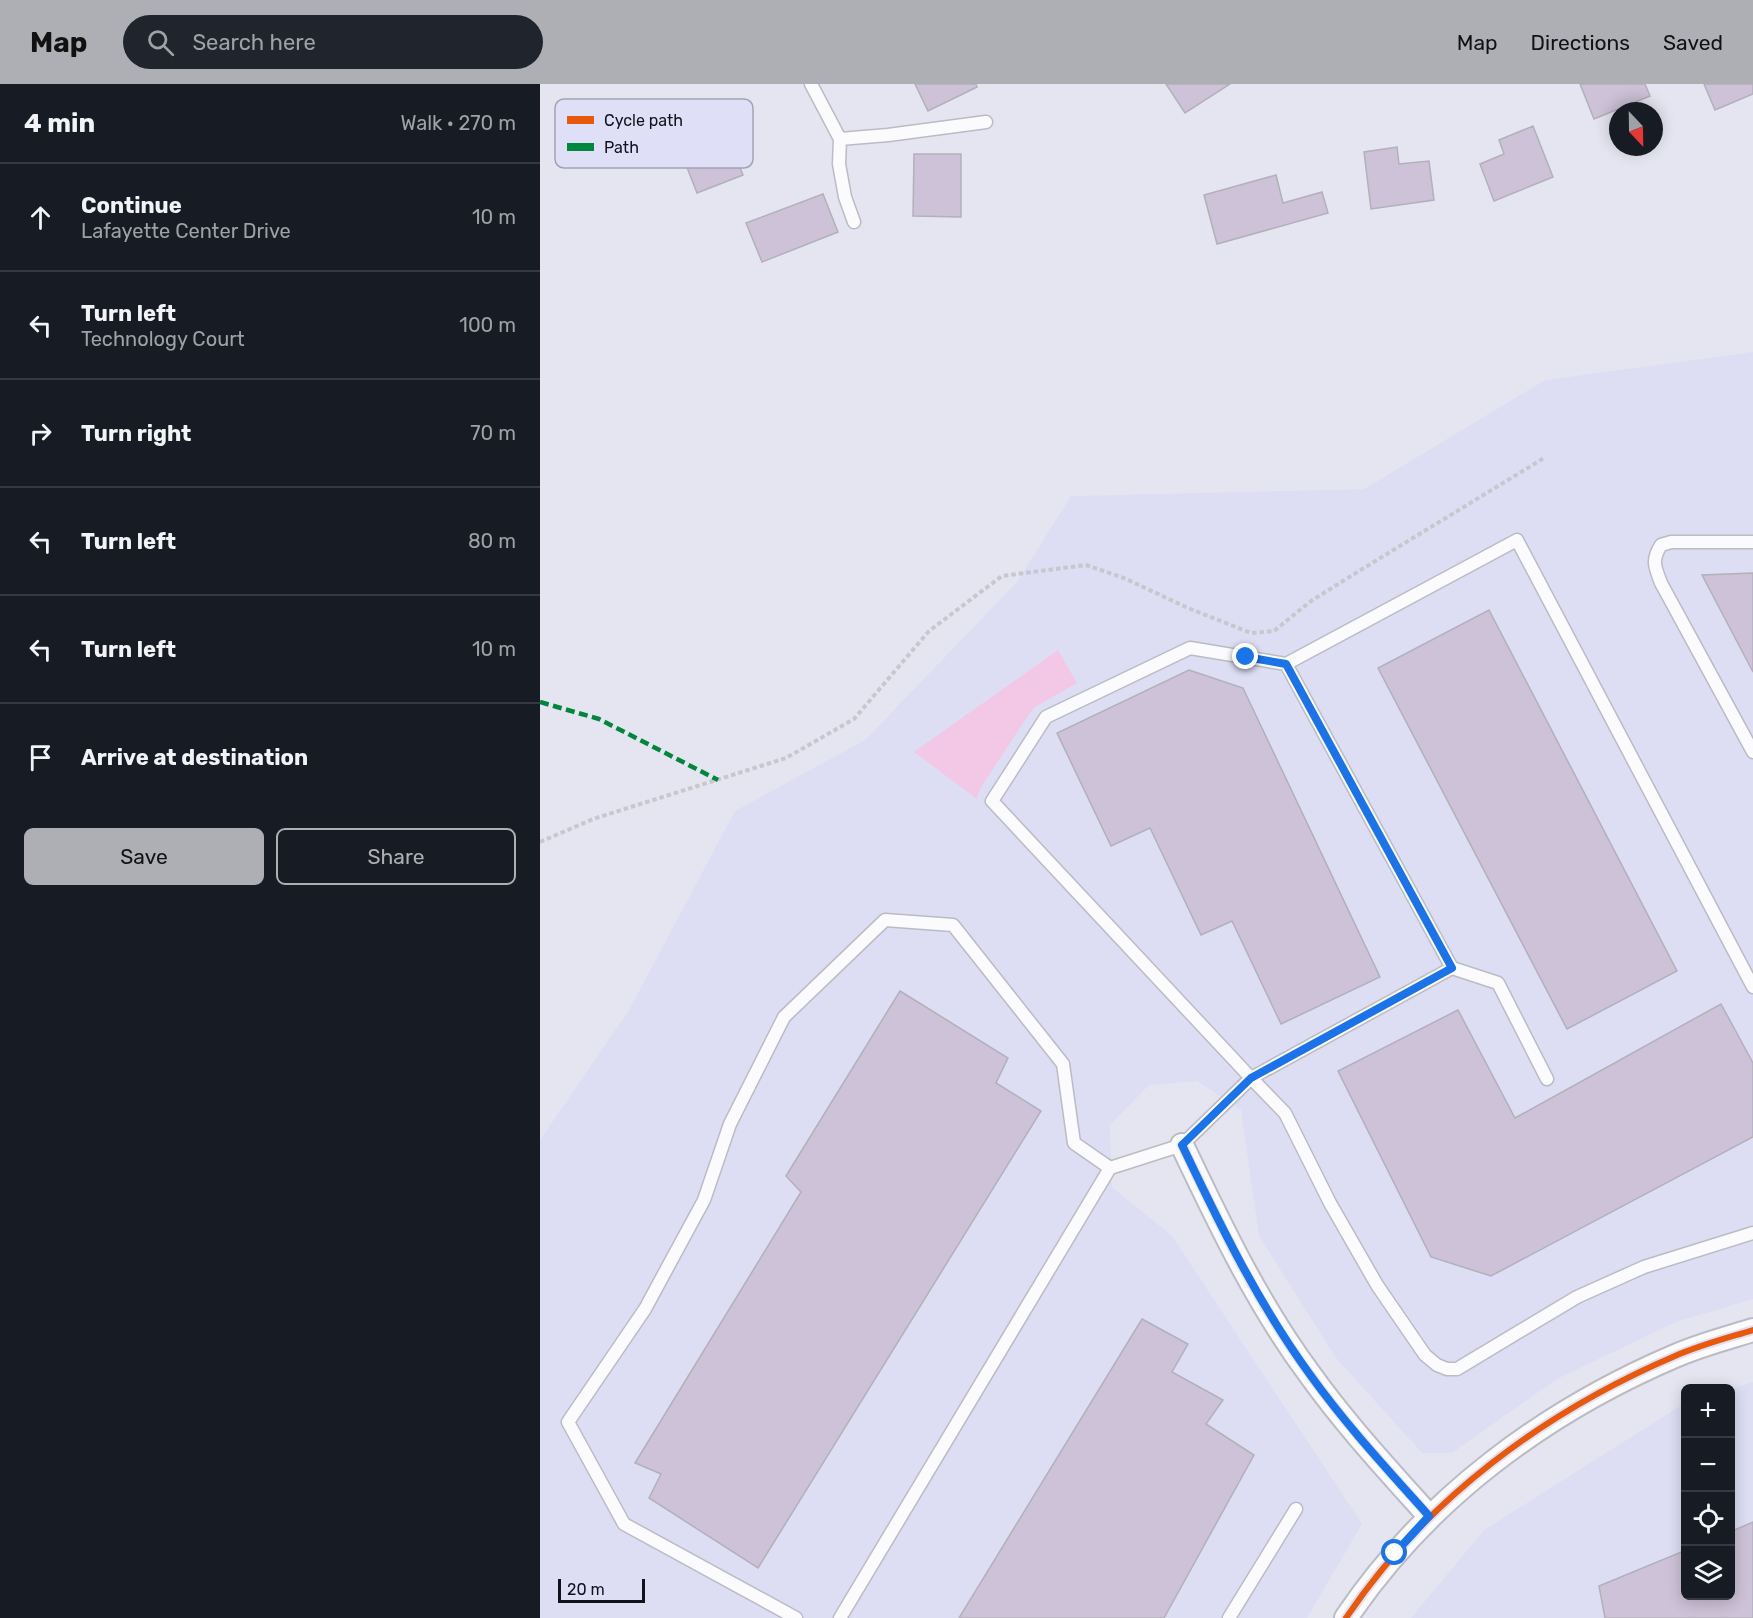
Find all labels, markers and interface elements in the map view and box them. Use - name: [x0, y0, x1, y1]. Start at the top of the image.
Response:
- search box: [123, 15, 543, 69]
- text: Map: [30, 26, 87, 59]
- icon: search: [144, 26, 177, 59]
- text: Search here: [192, 29, 316, 56]
- text: Map: [1457, 30, 1498, 55]
- text: Directions: [1531, 30, 1630, 55]
- text: Saved: [1663, 30, 1723, 55]
- legend: [555, 99, 753, 168]
- north arrow: [1609, 102, 1663, 156]
- text: 4 min: [24, 108, 95, 139]
- text: Walk · 270 m: [401, 111, 516, 135]
- text: Cycle path: [604, 111, 683, 130]
- text: Path: [604, 138, 639, 157]
- text: Continue: [81, 192, 182, 219]
- icon: ahead: [24, 201, 57, 234]
- text: 10 m: [472, 205, 516, 229]
- text: Lafayette Center Drive: [81, 219, 291, 243]
- text: Turn left: [81, 300, 176, 327]
- icon: left: [24, 309, 57, 342]
- text: 100 m: [459, 313, 516, 337]
- text: Technology Court: [81, 327, 245, 351]
- icon: right: [24, 417, 57, 450]
- text: Turn right: [81, 420, 191, 447]
- text: 70 m: [470, 421, 516, 445]
- icon: left: [24, 525, 57, 558]
- text: Turn left: [81, 528, 176, 555]
- text: 80 m: [468, 529, 516, 553]
- icon: left: [24, 633, 57, 666]
- text: Turn left: [81, 636, 176, 663]
- text: 10 m: [472, 637, 516, 661]
- route end: [1232, 643, 1258, 669]
- icon: arrive: [24, 741, 57, 774]
- text: Arrive at destination: [81, 744, 308, 771]
- button: Save: [24, 828, 264, 885]
- button: Share: [276, 828, 516, 885]
- map controls: [1681, 1384, 1735, 1600]
- button: +: [1681, 1384, 1735, 1438]
- button: −: [1681, 1438, 1735, 1492]
- button: locate: [1681, 1492, 1735, 1546]
- route start: [1381, 1539, 1407, 1565]
- button: layers: [1681, 1546, 1735, 1600]
- scale bar: [558, 1576, 645, 1604]
- text: 20 m: [567, 1580, 605, 1599]

